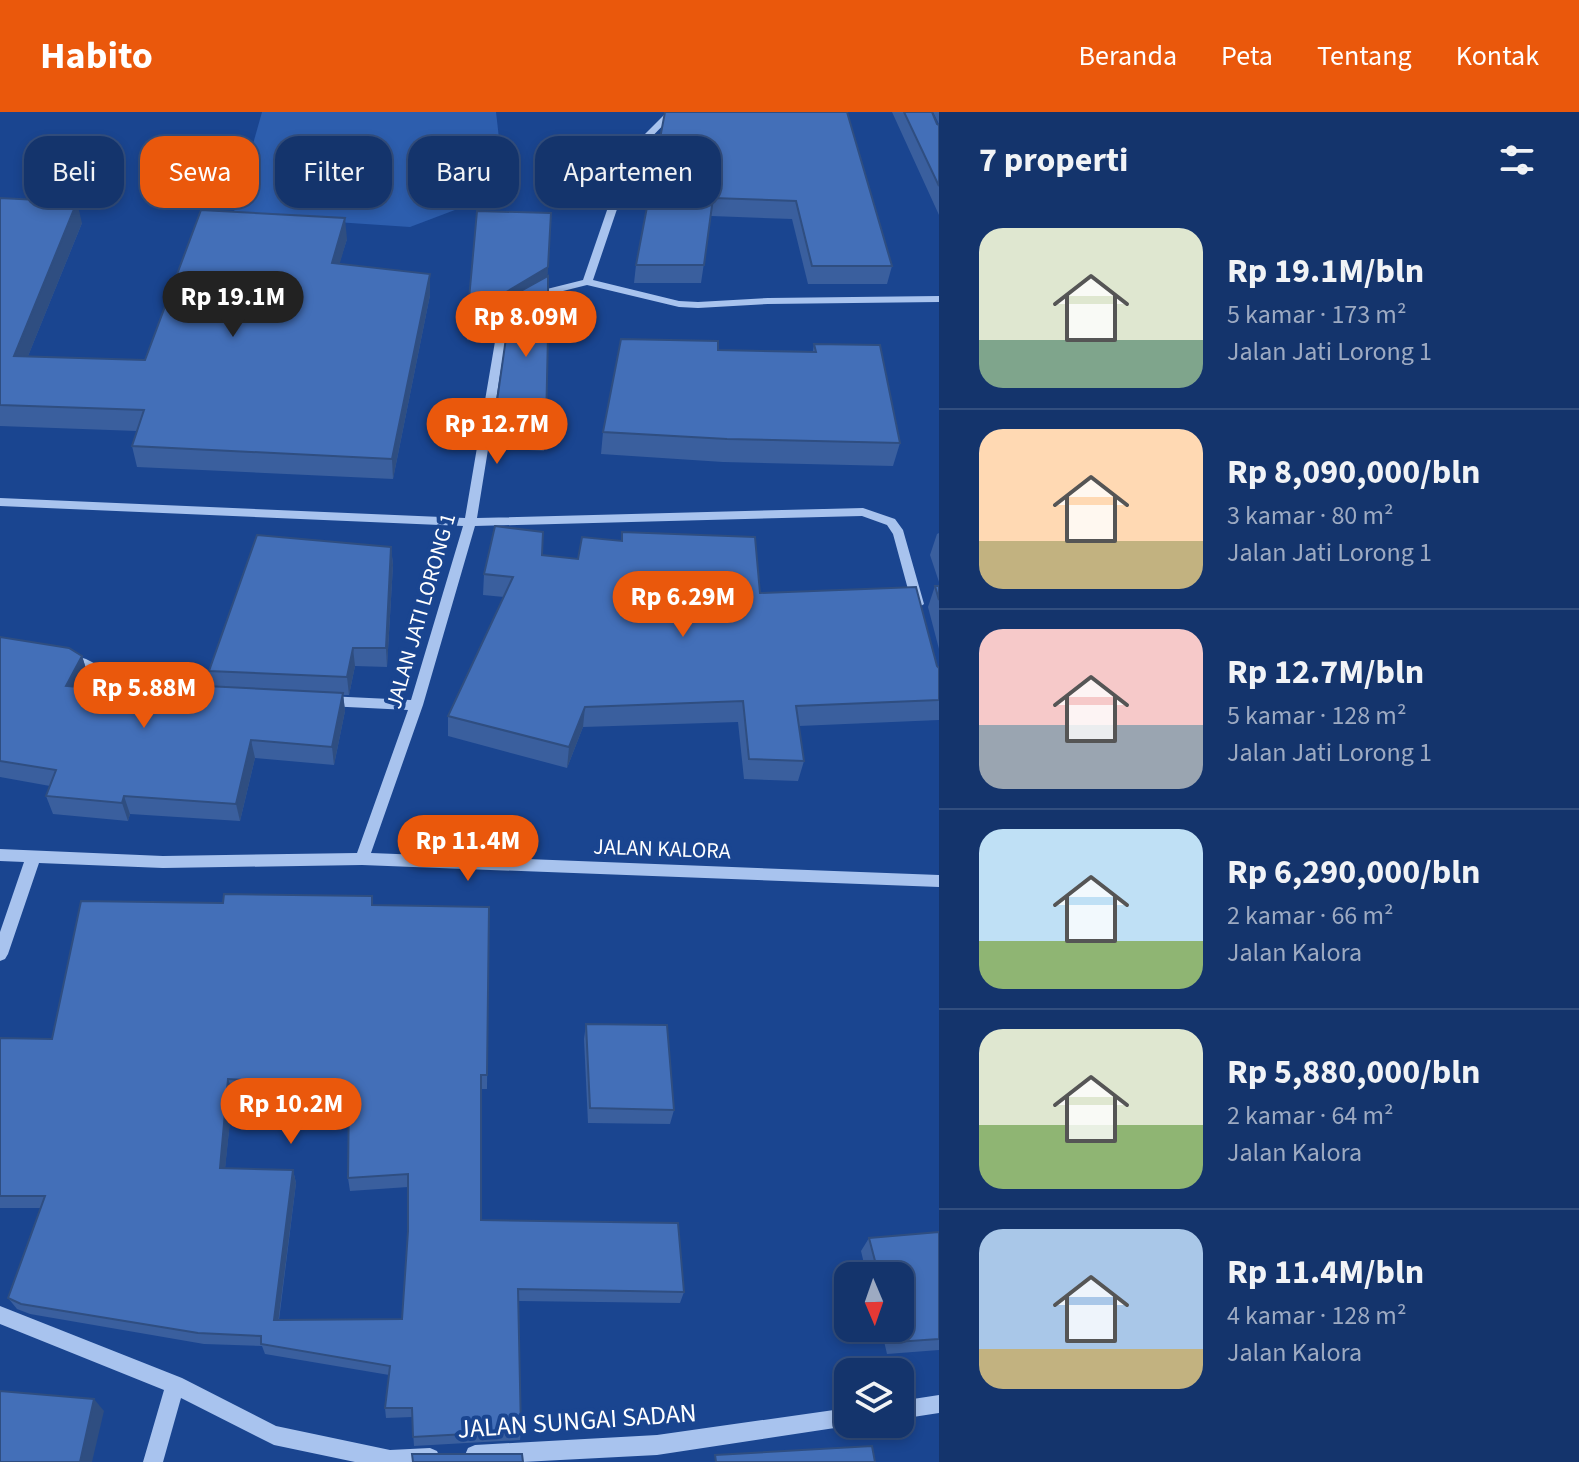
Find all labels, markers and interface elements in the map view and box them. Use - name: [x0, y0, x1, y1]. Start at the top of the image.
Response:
- text: Habito: [40, 29, 153, 83]
- text: Beranda: [1079, 36, 1177, 76]
- text: Peta: [1221, 36, 1273, 76]
- text: Tentang: [1317, 36, 1412, 76]
- text: Kontak: [1456, 36, 1539, 76]
- chip: Beli: [24, 136, 124, 208]
- chip: Sewa: [140, 136, 259, 208]
- chip: Filter: [275, 136, 392, 208]
- chip: Baru: [408, 136, 519, 208]
- chip: Apartemen: [535, 136, 721, 208]
- text: 7 properti: [979, 136, 1128, 185]
- icon: filters: [1495, 138, 1539, 182]
- text: Rp 19.1M/bln: [1227, 247, 1424, 296]
- icon: home: [1043, 260, 1139, 356]
- pin: Rp 19.1M: [150, 271, 316, 339]
- text: Rp 19.1M: [181, 278, 285, 315]
- pin: Rp 8.09M: [443, 291, 609, 359]
- text: 5 kamar · 173 m²: [1227, 296, 1406, 333]
- text: Rp 8.09M: [474, 298, 578, 335]
- text: Jalan Jati Lorong 1: [1227, 333, 1432, 370]
- pin: Rp 12.7M: [414, 398, 580, 466]
- text: Rp 12.7M: [445, 405, 549, 442]
- text: Rp 8,090,000/bln: [1227, 448, 1480, 497]
- icon: home: [1043, 461, 1139, 557]
- text: 3 kamar · 80 m²: [1227, 497, 1394, 534]
- street label: JALAN JATI LORONG 1: [378, 509, 464, 713]
- text: Jalan Jati Lorong 1: [1227, 534, 1432, 571]
- pin: Rp 6.29M: [600, 571, 766, 639]
- text: Rp 6.29M: [631, 578, 735, 615]
- text: Rp 12.7M/bln: [1227, 648, 1424, 697]
- icon: home: [1043, 661, 1139, 757]
- pin: Rp 5.88M: [61, 662, 227, 730]
- text: Rp 5.88M: [92, 669, 196, 706]
- text: 5 kamar · 128 m²: [1227, 697, 1406, 734]
- text: Jalan Jati Lorong 1: [1227, 734, 1432, 771]
- pin: Rp 11.4M: [385, 815, 551, 883]
- text: Rp 11.4M: [416, 822, 520, 859]
- street label: JALAN KALORA: [593, 831, 731, 867]
- text: Rp 6,290,000/bln: [1227, 848, 1480, 897]
- icon: home: [1043, 861, 1139, 957]
- text: 2 kamar · 66 m²: [1227, 897, 1394, 934]
- text: Jalan Kalora: [1227, 934, 1362, 971]
- text: Rp 5,880,000/bln: [1227, 1048, 1480, 1097]
- icon: home: [1043, 1061, 1139, 1157]
- pin: Rp 10.2M: [208, 1078, 374, 1146]
- text: Rp 10.2M: [239, 1085, 343, 1122]
- text: 2 kamar · 64 m²: [1227, 1097, 1394, 1134]
- text: Jalan Kalora: [1227, 1134, 1362, 1171]
- text: Rp 11.4M/bln: [1227, 1248, 1424, 1297]
- icon: home: [1043, 1261, 1139, 1357]
- north arrow: [834, 1262, 914, 1342]
- map controls: [834, 1262, 914, 1438]
- text: 4 kamar · 128 m²: [1227, 1297, 1406, 1334]
- text: Jalan Kalora: [1227, 1334, 1362, 1371]
- button: layers: [834, 1358, 914, 1438]
- street label: JALAN SUNGAI SADAN: [456, 1394, 698, 1448]

